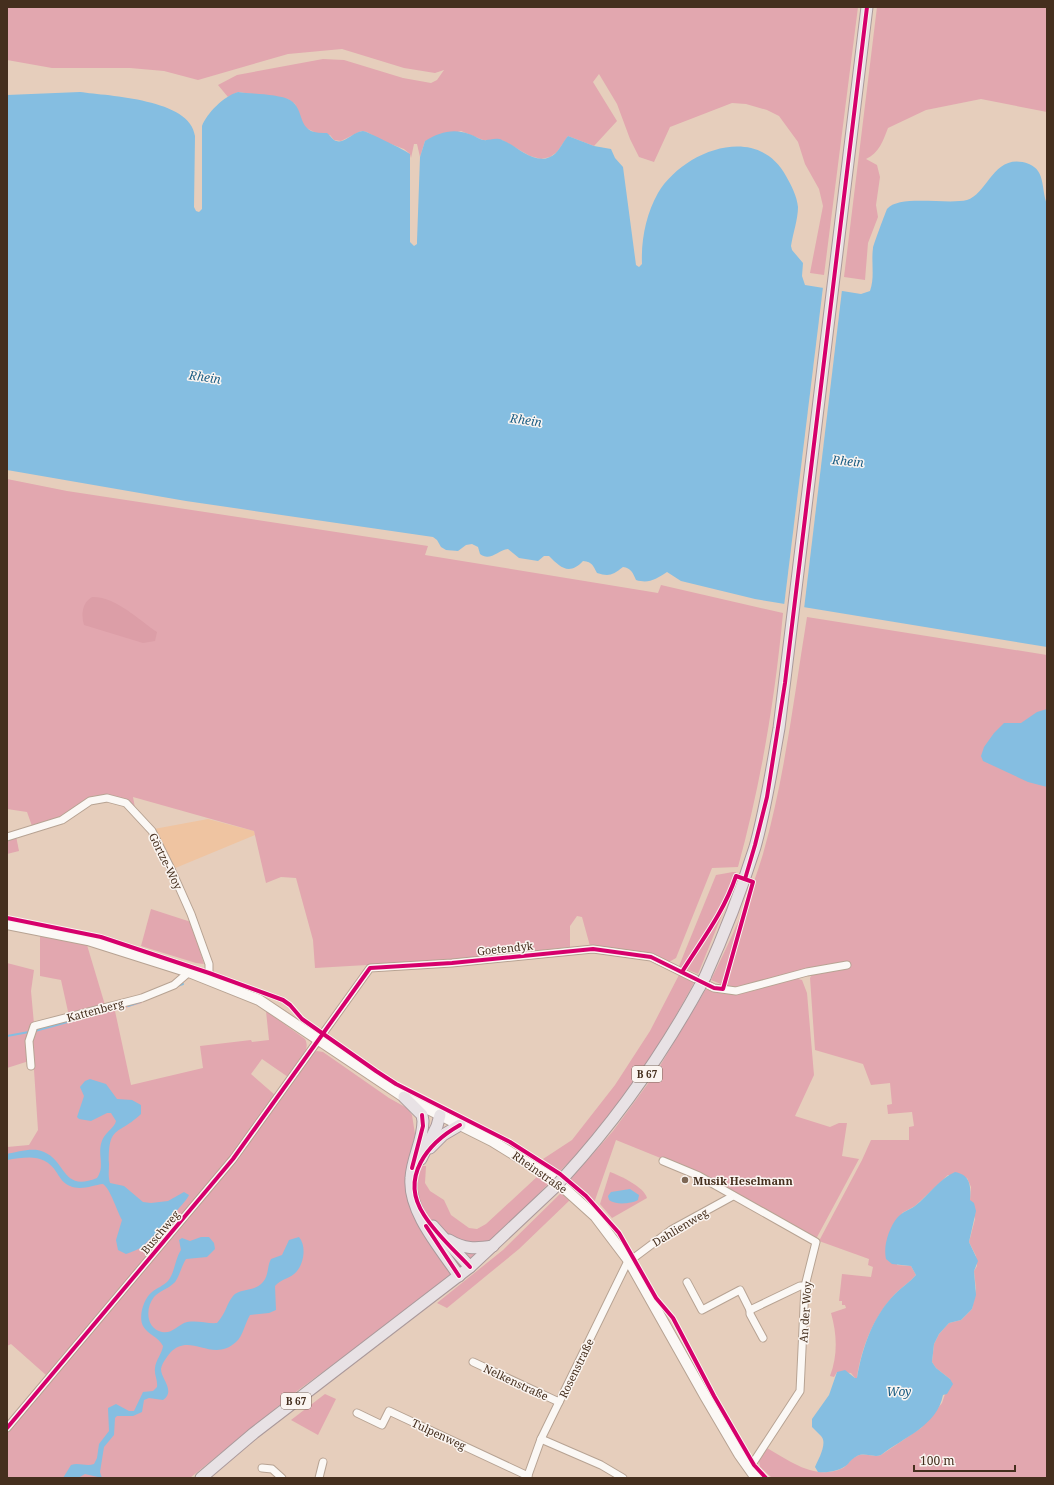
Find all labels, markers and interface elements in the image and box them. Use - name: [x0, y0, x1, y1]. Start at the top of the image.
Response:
- water label: Rhein: [187, 366, 222, 388]
- water label: Rhein: [508, 409, 543, 431]
- water label: Rhein: [830, 451, 865, 471]
- street label: Görtze-Woy: [146, 830, 187, 893]
- street label: Goetendyk: [476, 938, 534, 958]
- street label: Kattenberg: [65, 995, 125, 1025]
- road number: B 67: [632, 1066, 662, 1082]
- street label: Rheinstraße: [510, 1148, 570, 1196]
- place label: Musik Heselmann: [693, 1173, 793, 1188]
- marker: Musik Heselmann: [680, 1175, 690, 1185]
- street label: Dahlienweg: [649, 1204, 711, 1249]
- street label: Buschweg: [137, 1207, 183, 1257]
- street label: An der Woy: [795, 1280, 815, 1343]
- street label: Rosenstraße: [555, 1336, 597, 1400]
- street label: Nelkenstraße: [481, 1360, 551, 1404]
- water label: Woy: [887, 1383, 911, 1400]
- road number: B 67: [281, 1393, 311, 1409]
- street label: Tulpenweg: [409, 1415, 469, 1453]
- scale bar: [914, 1447, 1015, 1473]
- text: 100 m: [920, 1452, 955, 1469]

